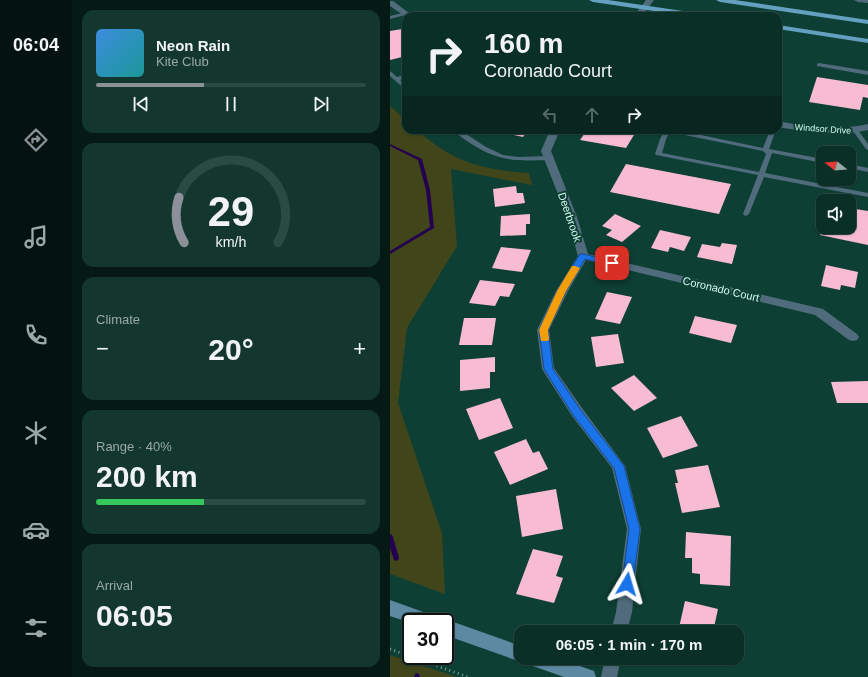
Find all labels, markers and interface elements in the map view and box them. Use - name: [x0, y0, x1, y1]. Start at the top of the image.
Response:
- icon: right: [418, 28, 470, 80]
- text: 160 m: [484, 28, 563, 59]
- text: 06:04: [13, 35, 59, 55]
- text: Neon Rain: [156, 37, 230, 54]
- text: Kite Club: [156, 54, 209, 69]
- text: Coronado Court: [484, 61, 612, 81]
- icon: previous: [130, 93, 152, 115]
- icon: pause: [220, 93, 242, 115]
- icon: next: [310, 93, 332, 115]
- icon: left: [539, 104, 561, 126]
- icon: ahead: [581, 104, 603, 126]
- icon: right: [623, 104, 645, 126]
- street label: Windsor Drive: [794, 122, 852, 136]
- icon: directions: [22, 126, 50, 154]
- north arrow: [816, 146, 856, 186]
- map controls: [816, 146, 856, 234]
- text: 29: [208, 188, 254, 235]
- street label: Deerbrook: [556, 191, 584, 244]
- button: sound: [816, 194, 856, 234]
- icon: music: [22, 223, 50, 251]
- text: km/h: [216, 234, 247, 250]
- pin: [595, 246, 629, 280]
- icon: arrive: [601, 252, 623, 274]
- street label: Coronado Court: [682, 274, 760, 304]
- text: Climate: [96, 312, 140, 327]
- icon: phone: [22, 321, 50, 349]
- text: 20°: [208, 333, 254, 366]
- text: −: [96, 336, 109, 361]
- text: +: [353, 336, 366, 361]
- icon: climate: [22, 419, 50, 447]
- text: Range · 40%: [96, 439, 172, 454]
- text: 200 km: [96, 460, 198, 493]
- icon: car: [22, 516, 50, 544]
- position arrow: [606, 563, 648, 605]
- text: Arrival: [96, 578, 133, 593]
- text: 06:05: [96, 599, 173, 632]
- speed limit sign: 30: [402, 613, 454, 665]
- icon: filters: [22, 614, 50, 642]
- text: 06:05 · 1 min · 170 m: [556, 636, 702, 653]

